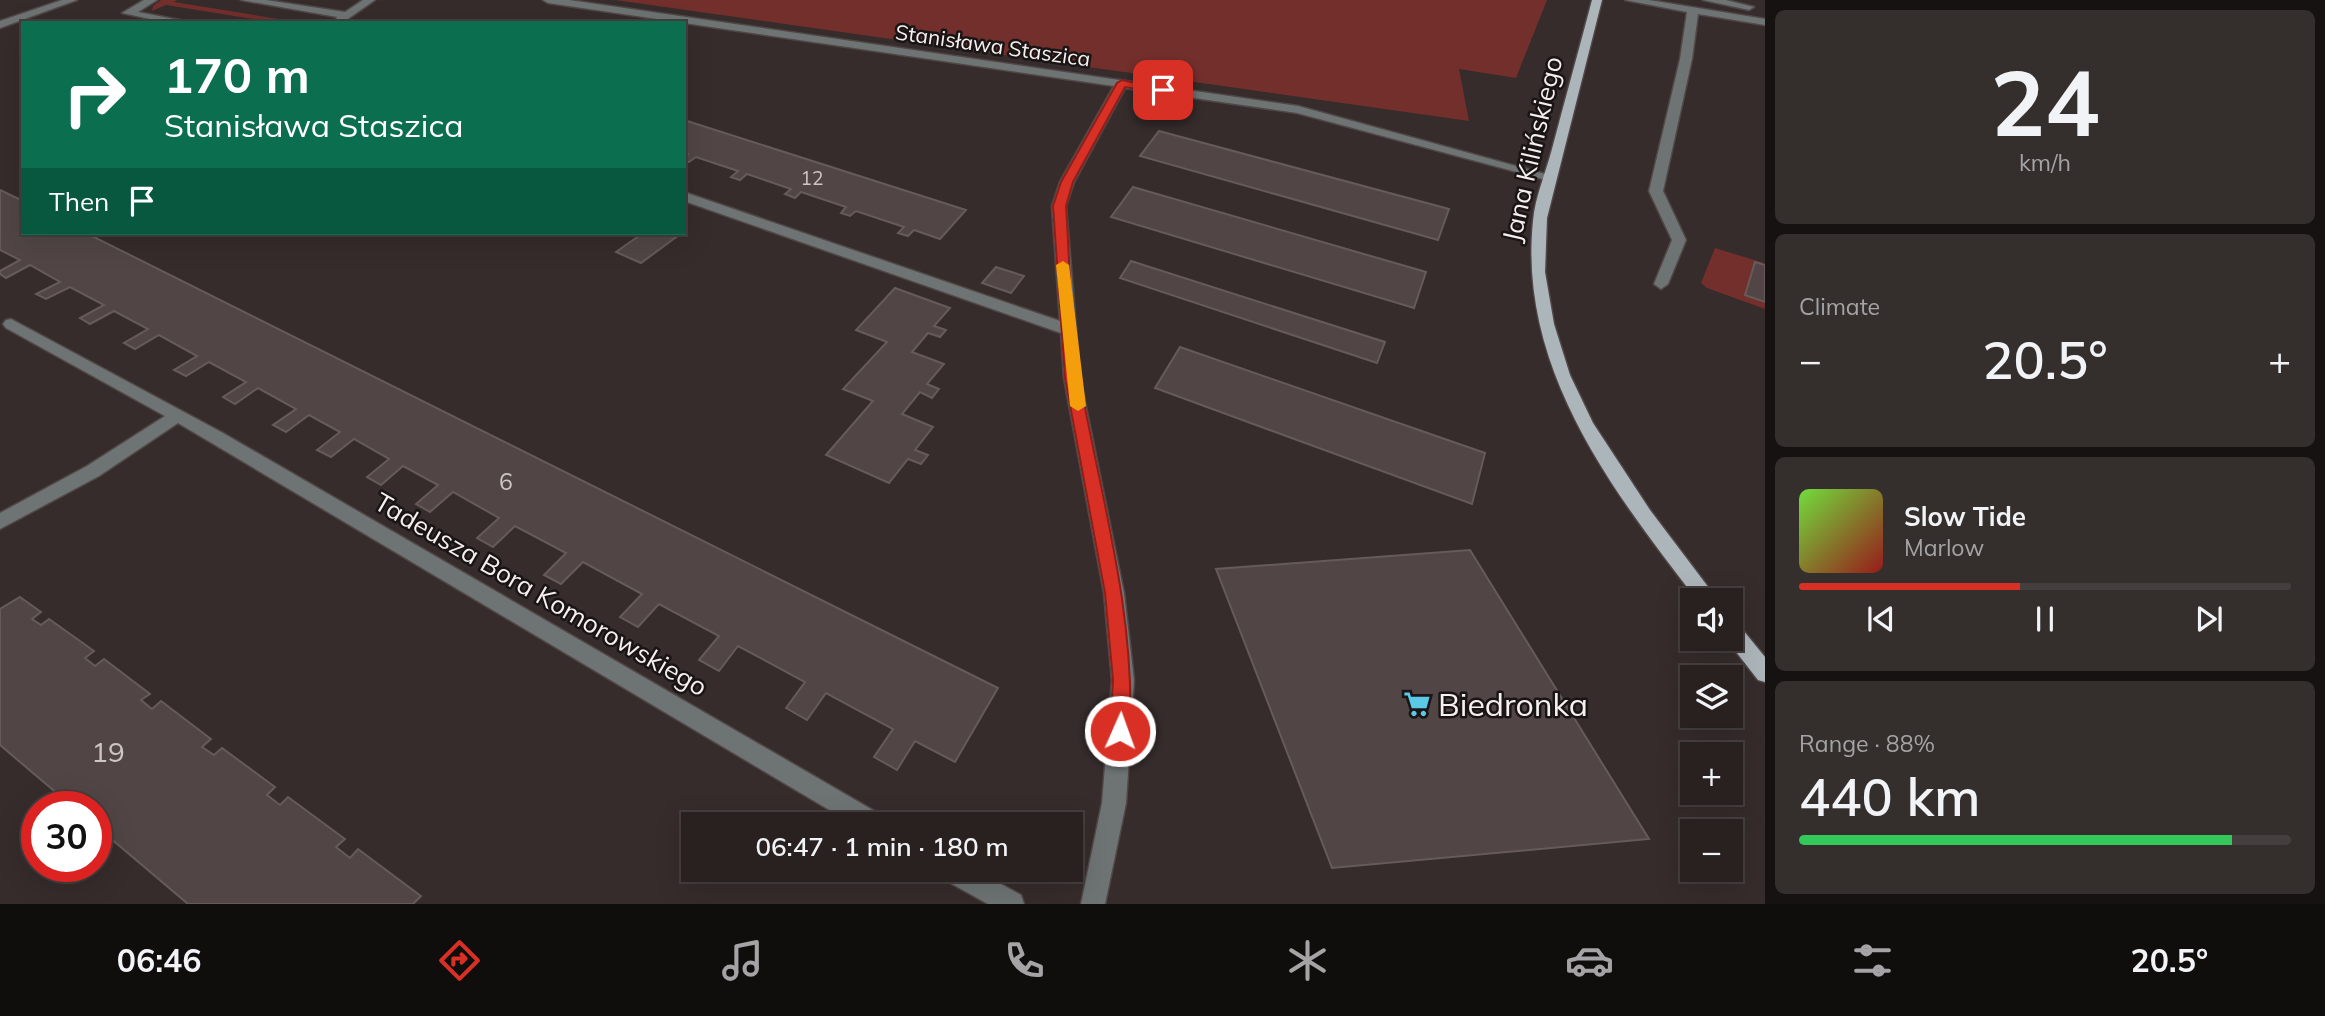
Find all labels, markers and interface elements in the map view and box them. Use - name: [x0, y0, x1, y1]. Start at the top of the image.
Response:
- street label: Stanisława Staszica: [894, 18, 1092, 72]
- text: 170 m: [164, 44, 310, 105]
- text: 24: [1990, 45, 2100, 159]
- icon: right: [49, 49, 140, 140]
- street label: Jana Kilińskiego: [1495, 53, 1569, 245]
- pin: [1133, 60, 1193, 120]
- icon: arrive: [1144, 71, 1182, 109]
- text: Stanisława Staszica: [164, 105, 463, 145]
- text: km/h: [2019, 148, 2071, 177]
- house number: 12: [801, 166, 823, 190]
- icon: arrive: [123, 182, 161, 220]
- text: Then: [49, 185, 109, 218]
- text: Climate: [1799, 292, 1880, 321]
- text: 20.5°: [1982, 327, 2108, 392]
- text: −: [1799, 336, 1822, 384]
- text: +: [2268, 336, 2291, 384]
- house number: 6: [499, 467, 513, 496]
- street label: Tadeusza Bora Komorowskiego: [369, 485, 713, 703]
- text: Slow Tide: [1904, 500, 2026, 533]
- text: Marlow: [1904, 533, 1984, 562]
- map controls: [1680, 588, 1743, 882]
- button: sound: [1680, 588, 1743, 651]
- icon: previous: [1862, 600, 1900, 638]
- icon: pause: [2026, 600, 2064, 638]
- icon: next: [2190, 600, 2228, 638]
- button: layers: [1680, 665, 1743, 728]
- place label: Biedronka: [1438, 684, 1588, 724]
- supermarket icon: Biedronka: [1402, 689, 1432, 719]
- position arrow: [1083, 694, 1157, 768]
- text: Range · 88%: [1799, 729, 1935, 758]
- house number: 19: [91, 734, 125, 769]
- button: +: [1680, 742, 1743, 805]
- text: 440 km: [1799, 764, 1980, 829]
- speed limit sign: 30: [21, 791, 112, 882]
- button: −: [1680, 819, 1743, 882]
- text: 06:47 · 1 min · 180 m: [755, 830, 1009, 863]
- icon: directions: [435, 936, 484, 985]
- icon: music: [718, 936, 767, 985]
- icon: phone: [1000, 936, 1049, 985]
- icon: climate: [1283, 936, 1332, 985]
- icon: car: [1565, 936, 1614, 985]
- icon: filters: [1848, 936, 1897, 985]
- text: 06:46: [117, 940, 202, 980]
- text: 20.5°: [2130, 940, 2208, 980]

